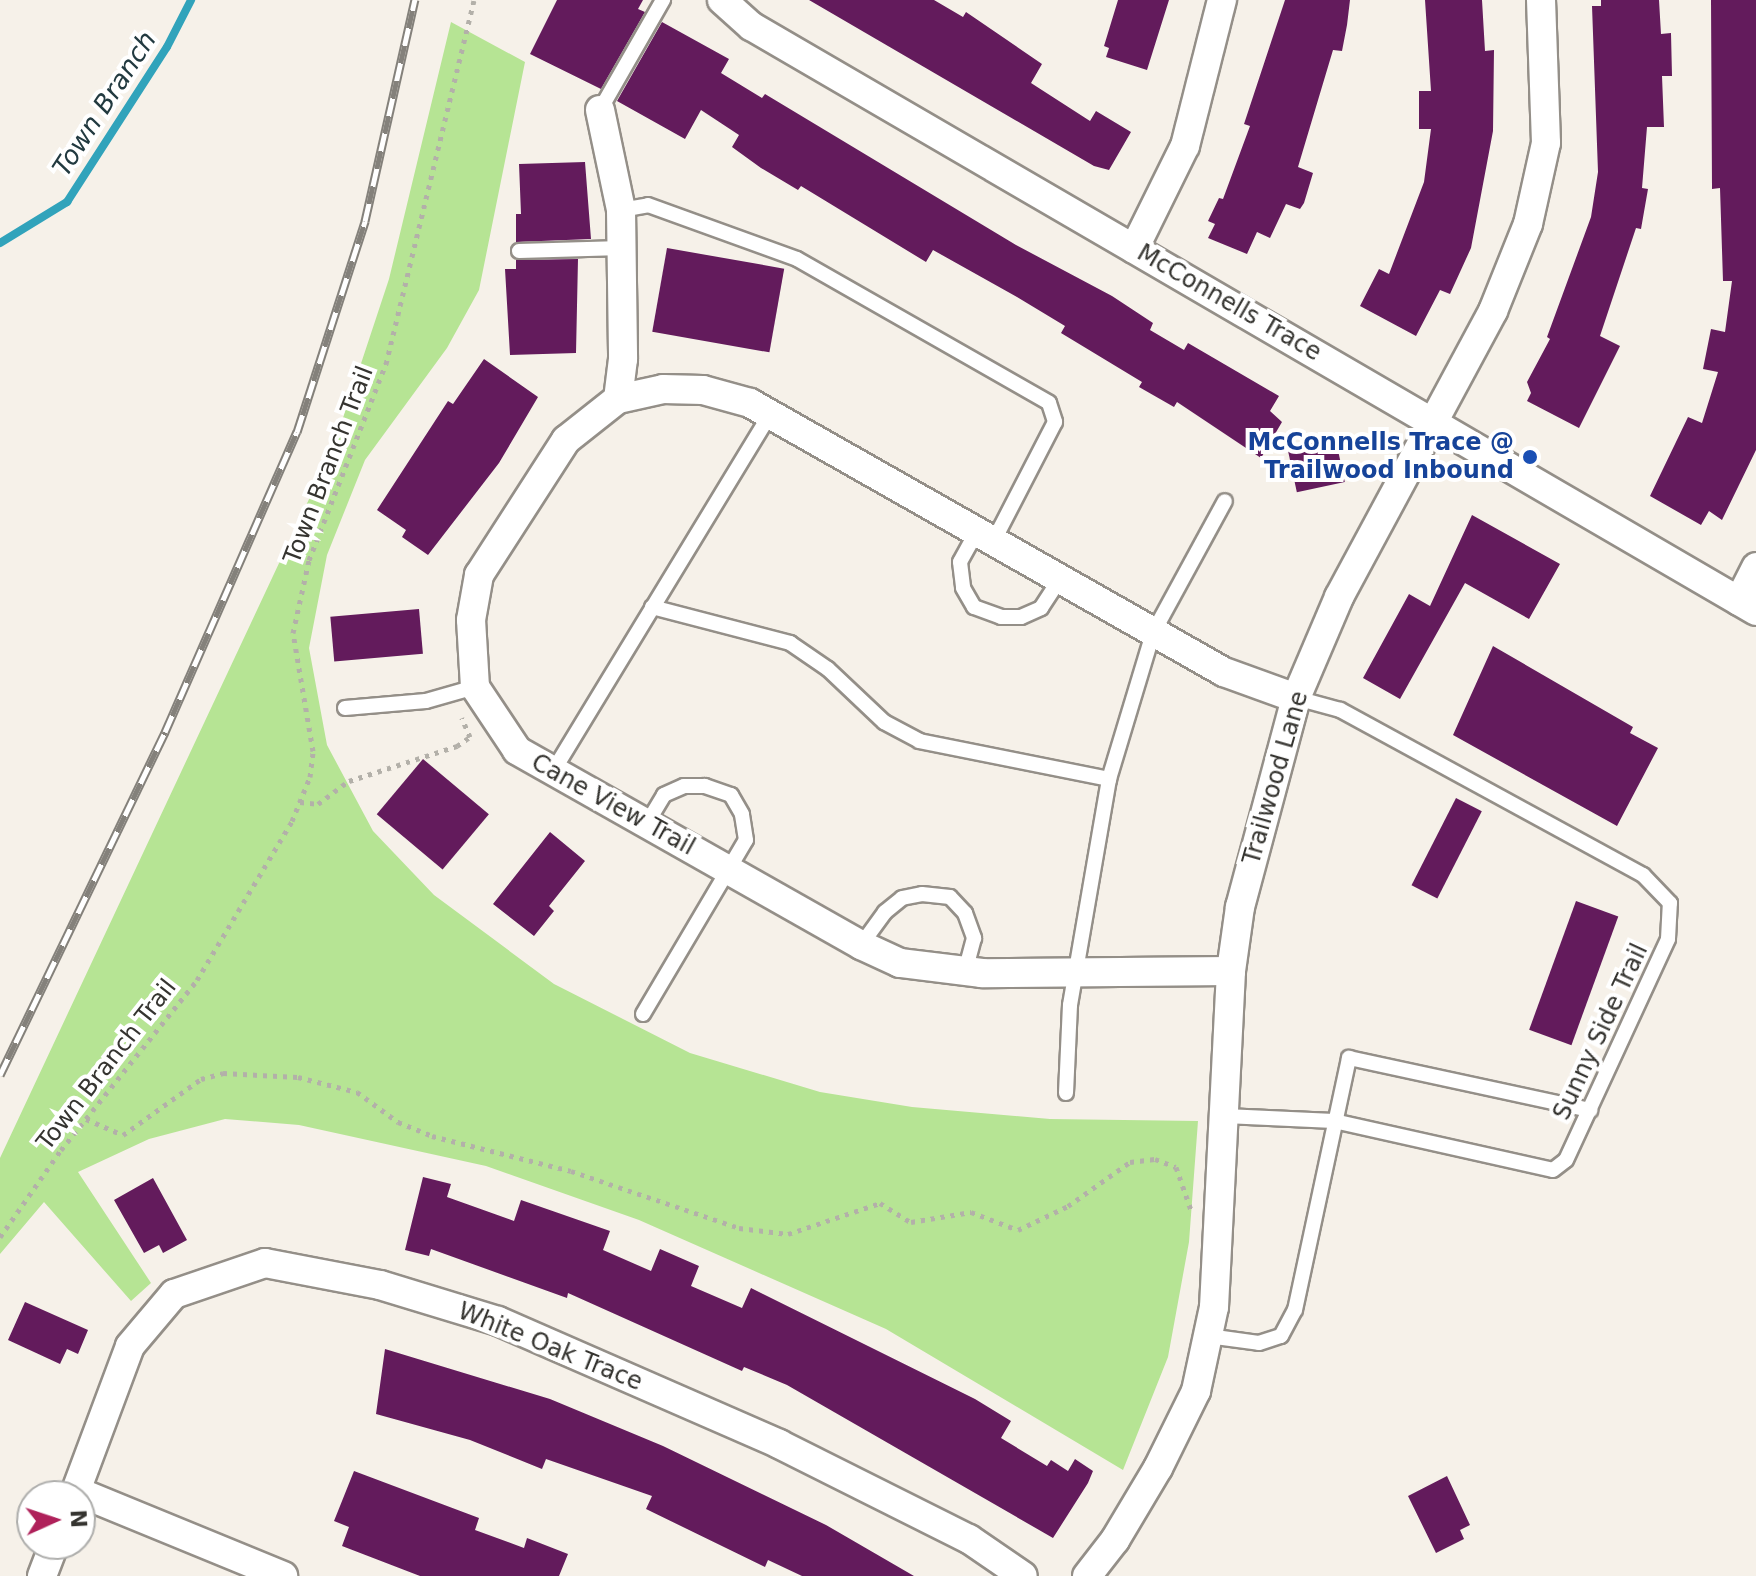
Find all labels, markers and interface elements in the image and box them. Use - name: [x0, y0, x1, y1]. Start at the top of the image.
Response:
- water label: Town Branch: [47, 26, 163, 182]
- street label: McConnells Trace: [1132, 239, 1326, 367]
- street label: Town Branch Trail: [278, 362, 380, 568]
- place label: McConnells Trace @ Trailwood Inbound: [1248, 429, 1514, 485]
- marker: McConnells Trace @ Trailwood Inbound: [1521, 448, 1539, 466]
- street label: Trailwood Lane: [1237, 688, 1315, 868]
- street label: Cane View Trail: [526, 748, 700, 862]
- street label: Sunny Side Trail: [1548, 939, 1654, 1125]
- street label: Town Branch Trail: [31, 974, 183, 1156]
- street label: White Oak Trace: [454, 1297, 646, 1397]
- north arrow: [16, 1480, 96, 1560]
- text: N: [66, 1509, 91, 1529]

